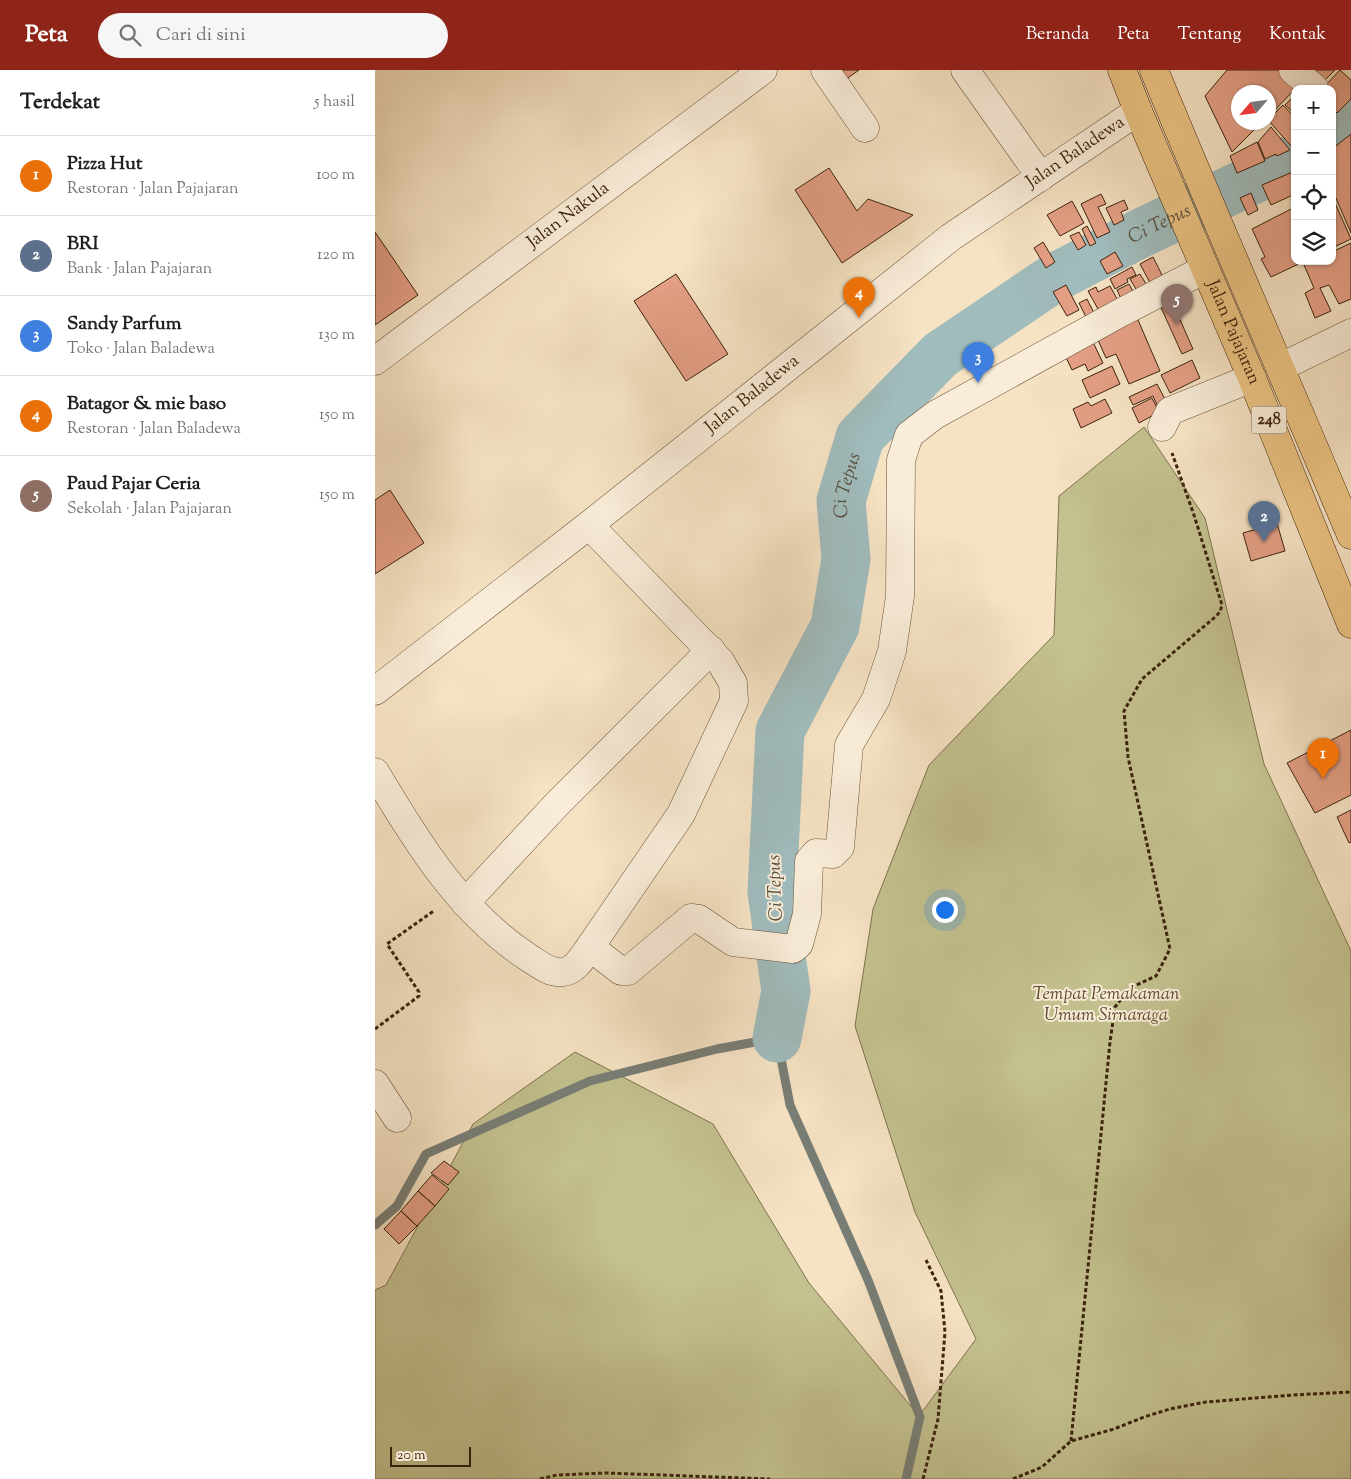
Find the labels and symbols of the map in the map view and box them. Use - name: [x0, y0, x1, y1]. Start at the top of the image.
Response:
- north arrow: [1231, 85, 1276, 130]
- street label: Jalan Baladewa: [1021, 110, 1130, 196]
- street label: Jalan Nakula: [521, 176, 615, 256]
- water label: Ci Tepus: [1123, 198, 1196, 251]
- street label: Jalan Pajajaran: [1198, 275, 1267, 389]
- pin: 4: [843, 277, 875, 318]
- pin: 5: [1161, 284, 1193, 325]
- pin: 3: [962, 342, 994, 383]
- street label: Jalan Baladewa: [699, 349, 805, 441]
- road number: 248: [1251, 406, 1287, 434]
- water label: Ci Tepus: [827, 449, 868, 519]
- pin: 2: [1248, 501, 1280, 542]
- pin: 1: [1307, 738, 1339, 779]
- water label: Ci Tepus: [761, 854, 791, 922]
- your location: [932, 897, 958, 923]
- park label: Tempat Pemakaman Umum Sirnaraga: [1033, 982, 1180, 1029]
- scale bar: [390, 1444, 471, 1467]

